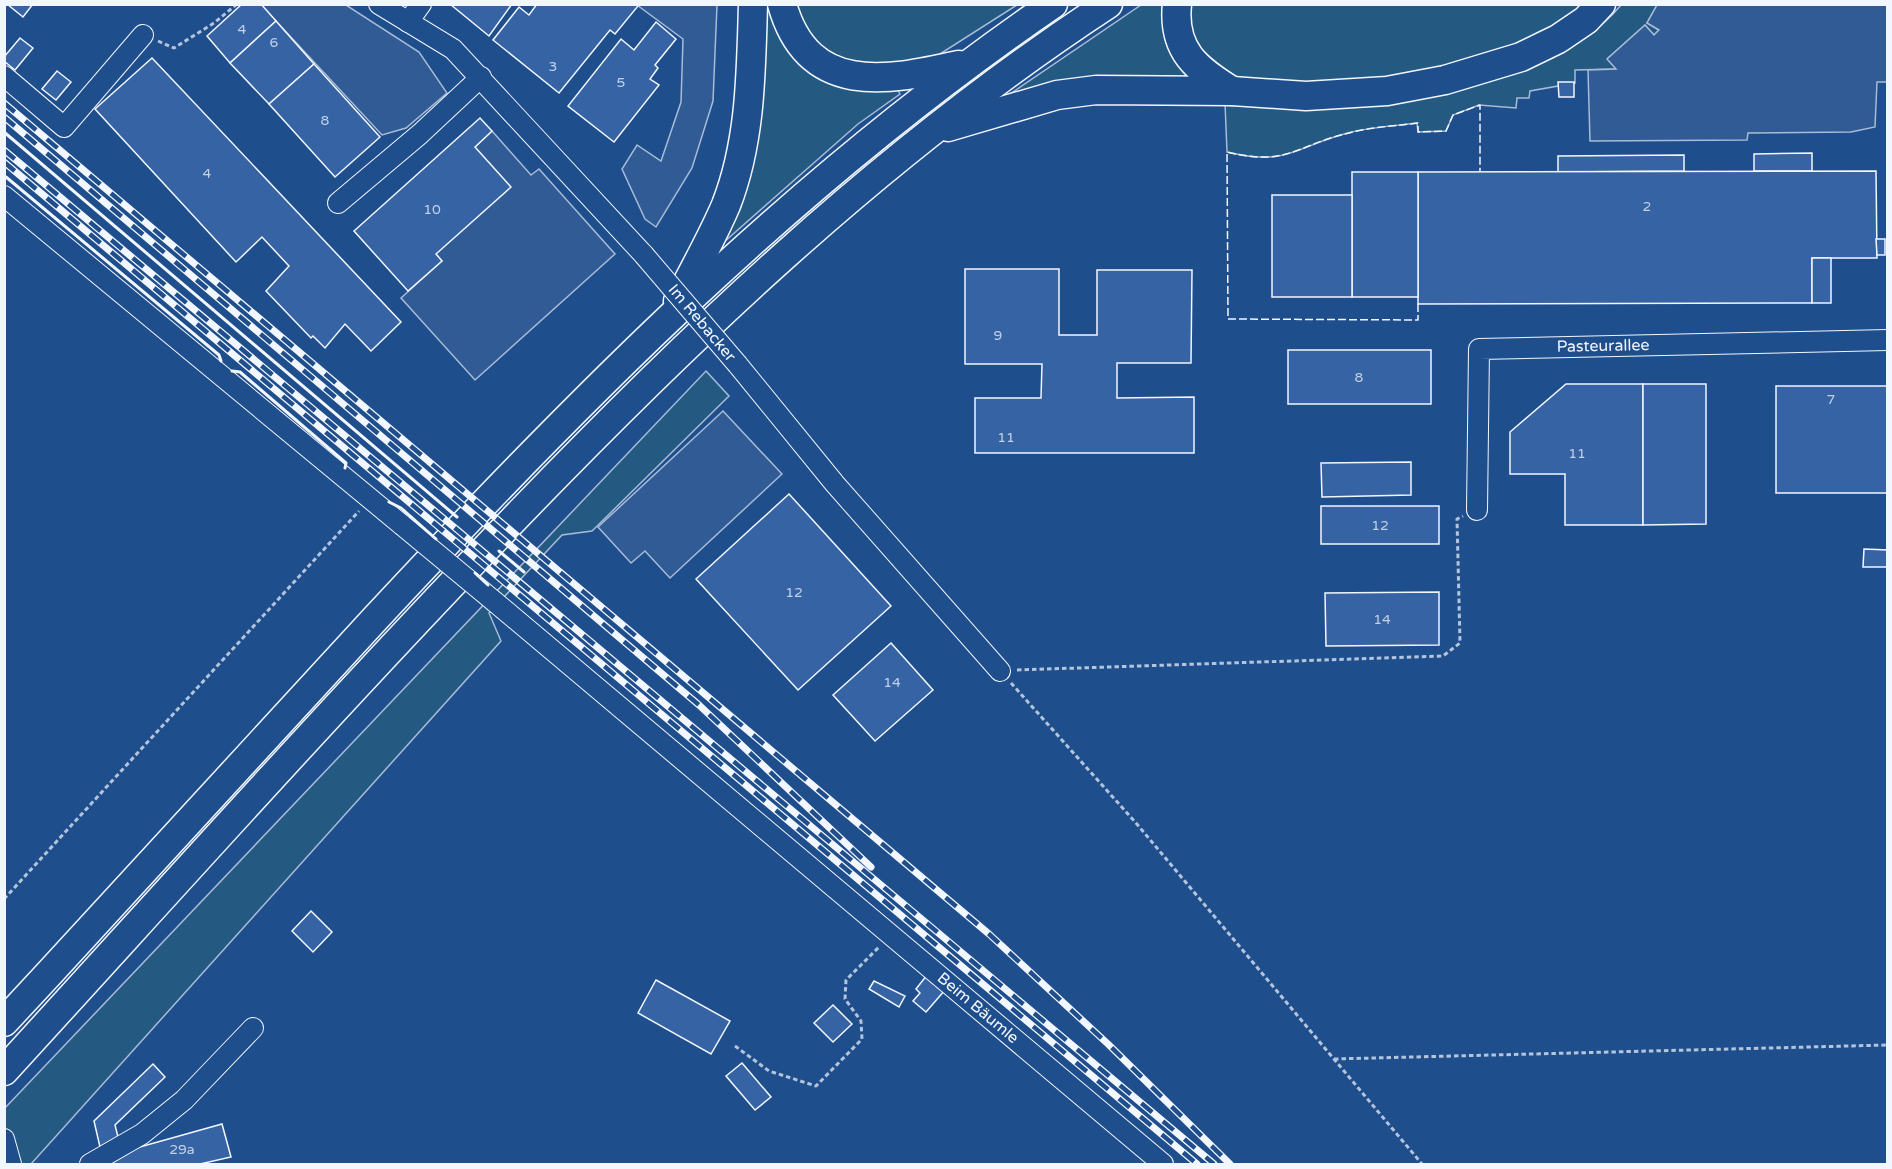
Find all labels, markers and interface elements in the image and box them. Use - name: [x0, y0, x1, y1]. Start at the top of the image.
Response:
- house number: 4: [238, 21, 247, 38]
- house number: 6: [270, 34, 279, 51]
- house number: 3: [549, 58, 557, 75]
- house number: 5: [617, 74, 625, 91]
- house number: 8: [321, 112, 330, 129]
- house number: 4: [203, 165, 212, 182]
- house number: 2: [1643, 198, 1651, 215]
- house number: 10: [423, 201, 441, 218]
- street label: Im Rebacker: [664, 280, 741, 367]
- house number: 9: [994, 327, 1002, 344]
- street label: Pasteurallee: [1556, 335, 1650, 357]
- house number: 8: [1355, 369, 1364, 386]
- house number: 7: [1827, 391, 1835, 408]
- house number: 11: [997, 429, 1015, 446]
- house number: 11: [1568, 445, 1586, 462]
- house number: 12: [1371, 517, 1389, 534]
- house number: 12: [785, 584, 803, 601]
- house number: 14: [1373, 611, 1391, 628]
- house number: 14: [883, 674, 901, 691]
- street label: Beim Bäumle: [933, 968, 1023, 1048]
- house number: 29a: [169, 1141, 195, 1158]

